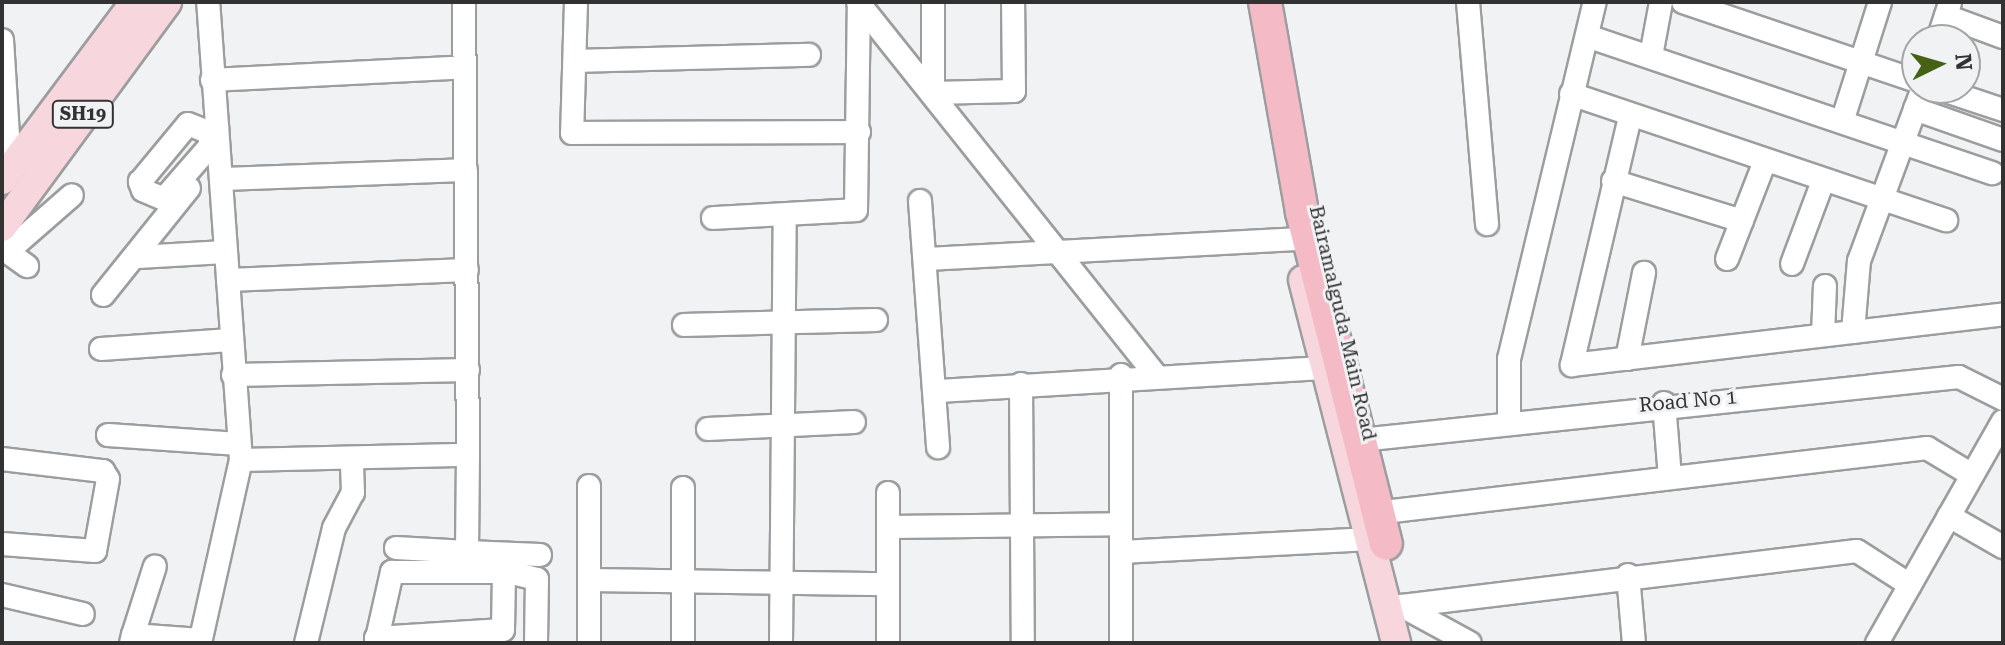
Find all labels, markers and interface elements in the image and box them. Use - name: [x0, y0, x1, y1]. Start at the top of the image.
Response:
- north arrow: [1901, 24, 1981, 104]
- text: N: [1950, 52, 1977, 72]
- road number: SH19: [51, 100, 115, 128]
- street label: Bairamalguda Main Road: [1304, 203, 1382, 443]
- street label: Road No 1: [1638, 385, 1738, 417]

